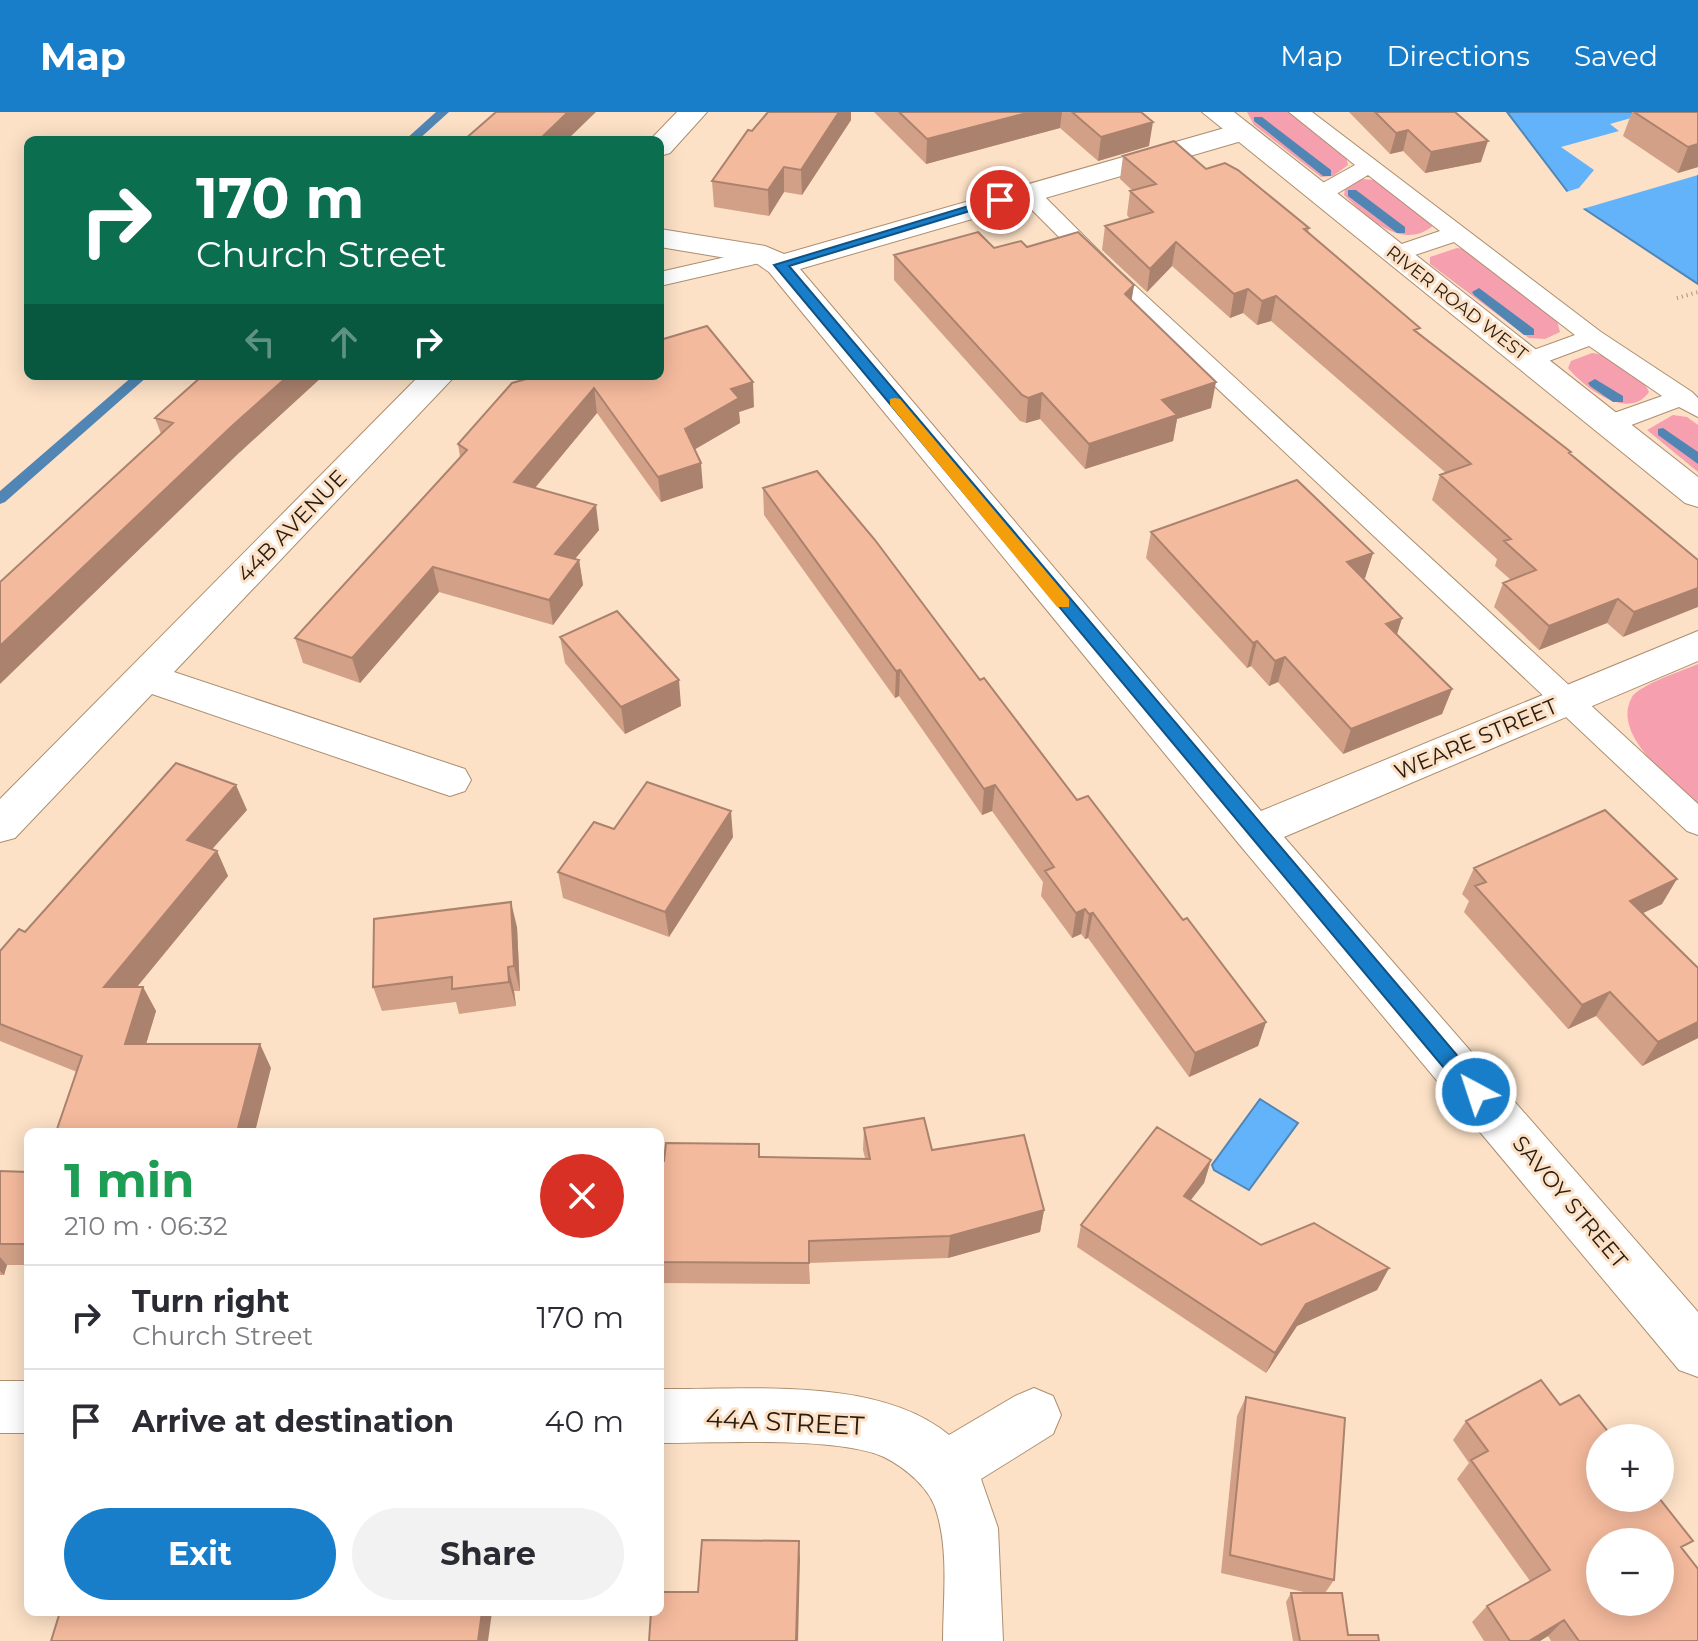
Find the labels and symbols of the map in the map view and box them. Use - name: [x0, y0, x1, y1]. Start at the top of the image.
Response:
- pin: [966, 166, 1034, 234]
- street label: RIVER ROAD WEST: [1382, 241, 1533, 366]
- street label: 44B AVENUE: [232, 464, 352, 588]
- street label: WEARE STREET: [1390, 692, 1562, 786]
- position arrow: [1434, 1050, 1518, 1134]
- street label: SAVOY STREET: [1507, 1130, 1634, 1274]
- street label: 44A STREET: [705, 1402, 865, 1442]

